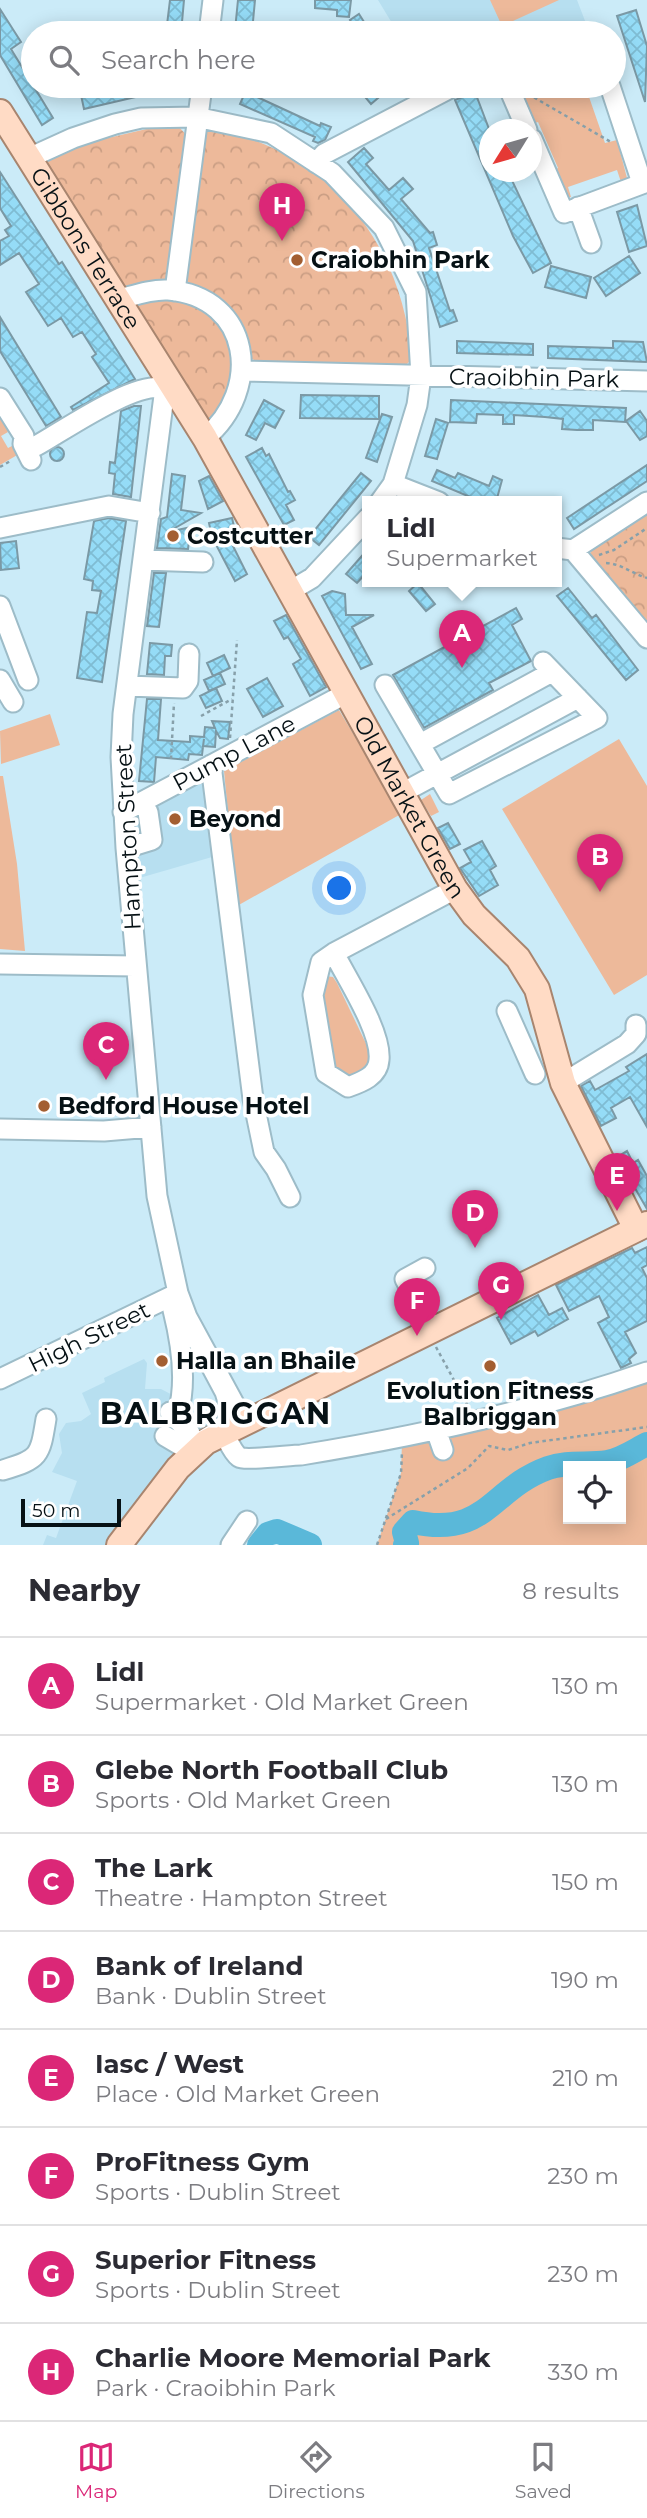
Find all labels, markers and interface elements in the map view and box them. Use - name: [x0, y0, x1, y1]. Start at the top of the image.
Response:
- search box: [21, 21, 626, 98]
- icon: search: [45, 41, 83, 79]
- text: Search here: [101, 44, 256, 76]
- north arrow: [479, 119, 542, 182]
- street label: Gibbons Terrace: [24, 162, 147, 334]
- pin: H: [259, 183, 305, 241]
- place label: Craiobhin Park: [311, 246, 490, 274]
- marker: Craiobhin Park: [289, 252, 305, 268]
- street label: Craoibhin Park: [449, 363, 620, 393]
- popup: [362, 496, 562, 587]
- text: Lidl: [386, 512, 436, 544]
- place label: Costcutter: [187, 522, 313, 550]
- marker: Costcutter: [165, 528, 181, 544]
- text: Supermarket: [386, 544, 538, 572]
- pin: A: [439, 610, 485, 668]
- street label: Pump Lane: [168, 709, 300, 797]
- street label: Old Market Green: [348, 711, 471, 904]
- street label: Hampton Street: [109, 743, 147, 931]
- place label: Beyond: [189, 805, 281, 833]
- marker: Beyond: [167, 811, 183, 827]
- pin: B: [577, 834, 623, 892]
- your location: [322, 871, 356, 905]
- pin: C: [83, 1022, 129, 1080]
- place label: Bedford House Hotel: [58, 1092, 309, 1120]
- marker: Bedford House Hotel: [36, 1098, 52, 1114]
- pin: E: [594, 1153, 640, 1211]
- pin: D: [452, 1190, 498, 1248]
- pin: G: [478, 1262, 524, 1320]
- pin: F: [394, 1278, 440, 1336]
- street label: High Street: [24, 1296, 154, 1378]
- place label: Halla an Bhaile: [176, 1347, 356, 1375]
- marker: Halla an Bhaile: [154, 1353, 170, 1369]
- marker: Evolution Fitness Balbriggan: [482, 1358, 498, 1374]
- place label: Evolution Fitness Balbriggan: [386, 1377, 594, 1431]
- district label: BALBRIGGAN: [100, 1395, 332, 1432]
- map controls: [563, 1461, 626, 1524]
- button: locate: [563, 1461, 626, 1524]
- scale bar: [21, 1496, 121, 1528]
- text: 50 m: [32, 1499, 80, 1522]
- text: Nearby: [28, 1572, 140, 1609]
- text: 8 results: [522, 1577, 619, 1605]
- text: Lidl: [95, 1656, 144, 1688]
- text: A: [42, 1672, 60, 1700]
- text: 130 m: [552, 1672, 619, 1700]
- text: Supermarket · Old Market Green: [95, 1688, 469, 1716]
- text: Glebe North Football Club: [95, 1754, 448, 1786]
- text: B: [42, 1770, 60, 1798]
- text: 130 m: [552, 1770, 619, 1798]
- text: Sports · Old Market Green: [95, 1786, 391, 1814]
- text: The Lark: [95, 1852, 213, 1884]
- text: C: [43, 1868, 59, 1896]
- text: 150 m: [552, 1868, 619, 1896]
- text: Theatre · Hampton Street: [95, 1884, 388, 1912]
- text: Bank of Ireland: [95, 1950, 304, 1982]
- text: D: [42, 1966, 61, 1994]
- text: 190 m: [551, 1966, 619, 1994]
- text: Bank · Dublin Street: [95, 1982, 327, 2010]
- text: Iasc / West: [95, 2048, 244, 2080]
- text: E: [43, 2064, 59, 2092]
- text: 210 m: [552, 2064, 619, 2092]
- text: Place · Old Market Green: [95, 2080, 380, 2108]
- text: ProFitness Gym: [95, 2146, 310, 2178]
- text: F: [44, 2162, 58, 2190]
- text: 230 m: [547, 2162, 619, 2190]
- text: Sports · Dublin Street: [95, 2178, 341, 2206]
- text: Superior Fitness: [95, 2244, 316, 2276]
- text: G: [42, 2260, 60, 2288]
- text: 230 m: [547, 2260, 619, 2288]
- text: Sports · Dublin Street: [95, 2276, 341, 2304]
- text: Charlie Moore Memorial Park: [95, 2342, 491, 2374]
- text: H: [42, 2358, 60, 2386]
- text: 330 m: [548, 2358, 619, 2386]
- text: Park · Craoibhin Park: [95, 2374, 336, 2402]
- tab: Map: [75, 2438, 117, 2503]
- tab: Directions: [267, 2438, 365, 2503]
- tab: Saved: [515, 2438, 572, 2503]

